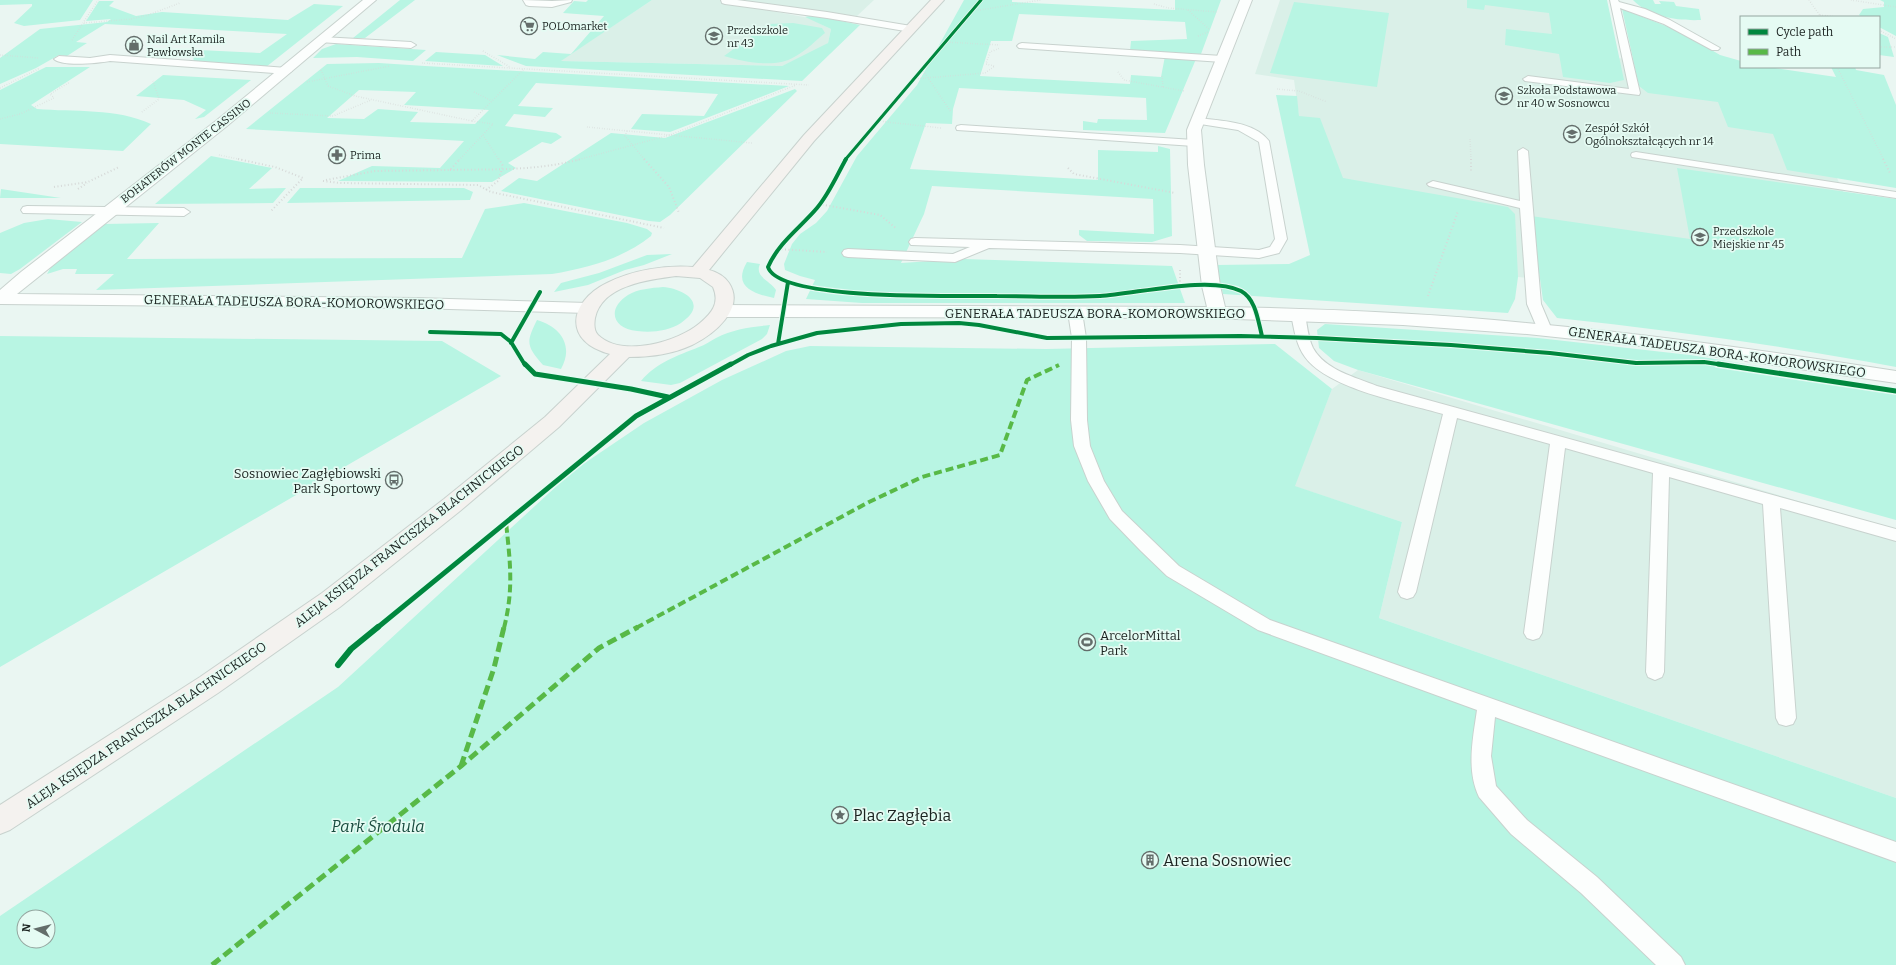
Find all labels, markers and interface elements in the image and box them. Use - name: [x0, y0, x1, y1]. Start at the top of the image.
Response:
- supermarket icon: POLOmarket: [519, 16, 539, 36]
- legend: [1740, 16, 1880, 68]
- place label: POLOmarket: [542, 20, 607, 33]
- place label: Przedszkole nr 43: [727, 24, 788, 50]
- text: Cycle path: [1776, 25, 1834, 39]
- school or university icon: Przedszkole nr 43: [704, 26, 724, 46]
- place label: Nail Art Kamila Pawłowska: [147, 33, 225, 59]
- shop icon: Nail Art Kamila Pawłowska: [124, 35, 144, 55]
- text: Path: [1776, 45, 1802, 59]
- place label: Szkoła Podstawowa nr 40 w Sosnowcu: [1517, 84, 1616, 110]
- school or university icon: Szkoła Podstawowa nr 40 w Sosnowcu: [1494, 86, 1514, 106]
- street label: BOHATERÓW MONTE CASSINO: [118, 95, 254, 206]
- place label: Zespół Szkół Ogólnokształcących nr 14: [1585, 122, 1714, 148]
- school or university icon: Zespół Szkół Ogólnokształcących nr 14: [1562, 124, 1582, 144]
- pharmacy icon: Prima: [327, 145, 347, 165]
- place label: Prima: [350, 149, 381, 162]
- place label: Przedszkole Miejskie nr 45: [1713, 225, 1784, 251]
- school or university icon: Przedszkole Miejskie nr 45: [1690, 227, 1710, 247]
- street label: GENERAŁA TADEUSZA BORA-KOMOROWSKIEGO: [144, 292, 444, 312]
- street label: GENERAŁA TADEUSZA BORA-KOMOROWSKIEGO: [945, 306, 1245, 321]
- street label: GENERAŁA TADEUSZA BORA-KOMOROWSKIEGO: [1567, 324, 1867, 380]
- street label: ALEJA KSIĘDZA FRANCISZKA BLACHNICKIEGO: [291, 442, 527, 630]
- place label: Sosnowiec Zagłębiowski Park Sportowy: [234, 466, 381, 496]
- bus stop icon: Sosnowiec Zagłębiowski Park Sportowy: [384, 470, 404, 490]
- place label: ArcelorMittal Park: [1100, 628, 1181, 658]
- sports icon: ArcelorMittal Park: [1077, 632, 1097, 652]
- street label: ALEJA KSIĘDZA FRANCISZKA BLACHNICKIEGO: [23, 639, 269, 811]
- place icon: Plac Zagłębia: [830, 805, 850, 825]
- place label: Plac Zagłębia: [853, 806, 951, 825]
- park label: Park Środula: [331, 816, 425, 836]
- building icon: Arena Sosnowiec: [1140, 850, 1160, 870]
- place label: Arena Sosnowiec: [1163, 851, 1291, 870]
- north arrow: [16, 909, 56, 949]
- text: N: [20, 922, 34, 933]

